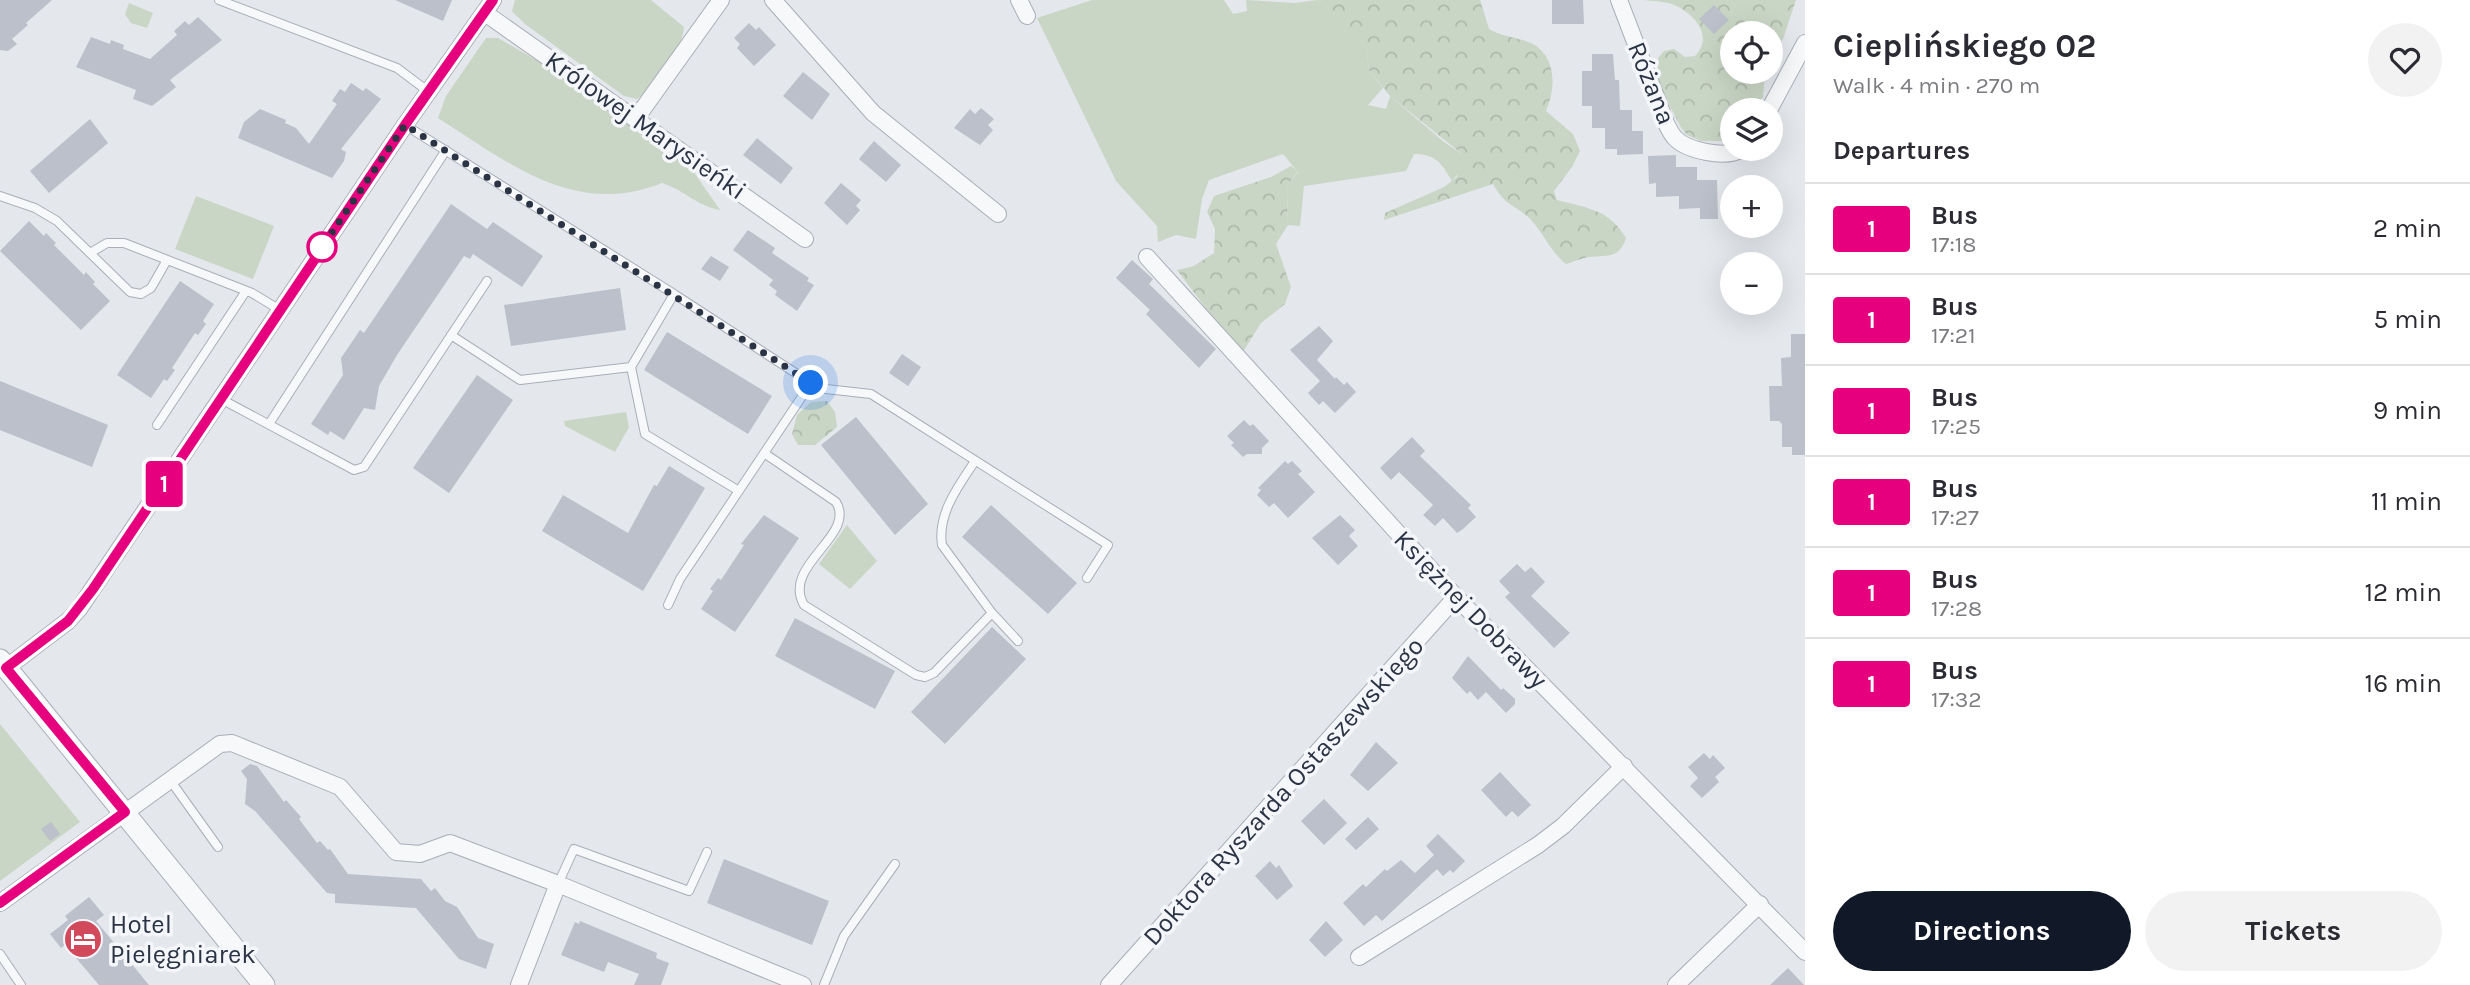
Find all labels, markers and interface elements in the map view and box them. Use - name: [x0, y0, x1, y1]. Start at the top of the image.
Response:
- map controls: [1720, 21, 1783, 315]
- button: locate: [1720, 21, 1783, 84]
- button: heart: [2368, 23, 2442, 97]
- text: Cieplińskiego 02: [1833, 27, 2096, 65]
- street label: Różana: [1621, 37, 1682, 129]
- street label: Królowej Marysieńki: [539, 44, 752, 206]
- text: Walk · 4 min · 270 m: [1833, 72, 2040, 99]
- button: layers: [1720, 98, 1783, 161]
- text: Departures: [1833, 135, 1970, 166]
- button: +: [1720, 175, 1783, 238]
- text: Bus: [1931, 200, 1978, 231]
- text: 2 min: [2373, 213, 2442, 244]
- text: 1: [1867, 215, 1876, 243]
- text: 17:18: [1931, 231, 1976, 258]
- unlabelled marker: [307, 232, 337, 262]
- button: −: [1720, 252, 1783, 315]
- text: Bus: [1931, 291, 1978, 322]
- text: 5 min: [2373, 304, 2442, 335]
- text: 1: [1867, 306, 1876, 334]
- text: 17:21: [1931, 322, 1976, 349]
- your location: [793, 365, 828, 400]
- text: Bus: [1931, 382, 1978, 413]
- text: 9 min: [2373, 395, 2442, 426]
- text: 1: [1867, 397, 1876, 425]
- text: 17:25: [1931, 413, 1981, 440]
- line badge: 1: [141, 461, 187, 507]
- text: 1: [160, 470, 168, 498]
- text: Bus: [1931, 473, 1978, 504]
- text: 11 min: [2371, 486, 2442, 517]
- text: 1: [1867, 488, 1876, 516]
- text: 17:27: [1931, 504, 1979, 531]
- street label: Księżnej Dobrawy: [1387, 524, 1554, 695]
- text: Bus: [1931, 564, 1978, 595]
- text: 12 min: [2364, 577, 2442, 608]
- text: 1: [1867, 579, 1876, 607]
- text: 17:28: [1931, 595, 1982, 622]
- street label: Doktora Ryszarda Ostaszewskiego: [1137, 631, 1430, 952]
- text: Bus: [1931, 655, 1978, 686]
- text: 16 min: [2365, 668, 2442, 699]
- text: 1: [1867, 670, 1876, 698]
- text: 17:32: [1931, 686, 1982, 713]
- button: Directions: [1833, 891, 2131, 971]
- button: Tickets: [2145, 891, 2442, 971]
- place label: Hotel Pielęgniarek: [110, 909, 256, 970]
- hotel icon: Hotel Pielęgniarek: [62, 918, 104, 960]

